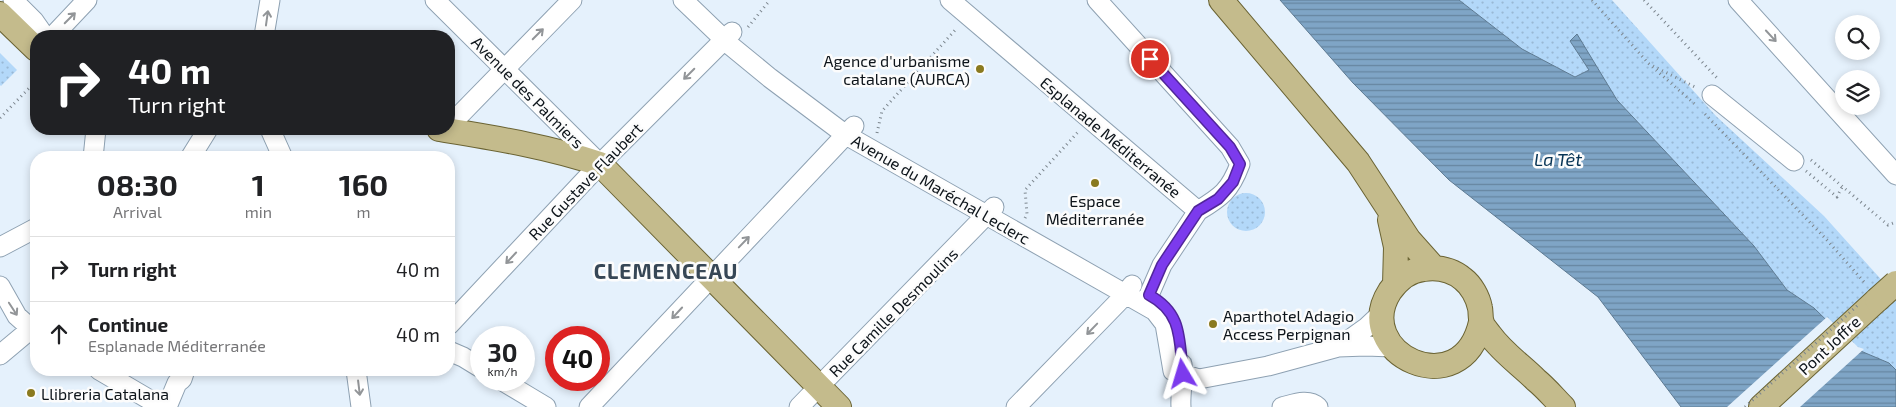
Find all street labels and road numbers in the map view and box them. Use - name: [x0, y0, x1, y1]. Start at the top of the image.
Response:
- street label: Avenue des Palmiers: [468, 32, 588, 152]
- street label: Esplanade Méditerranée: [1037, 73, 1185, 201]
- street label: Rue Gustave Flaubert: [524, 119, 646, 243]
- street label: Avenue du Maréchal Leclerc: [849, 130, 1034, 248]
- street label: Rue Camille Desmoulins: [825, 244, 961, 380]
- street label: Pont Joffre: [1794, 312, 1864, 378]

